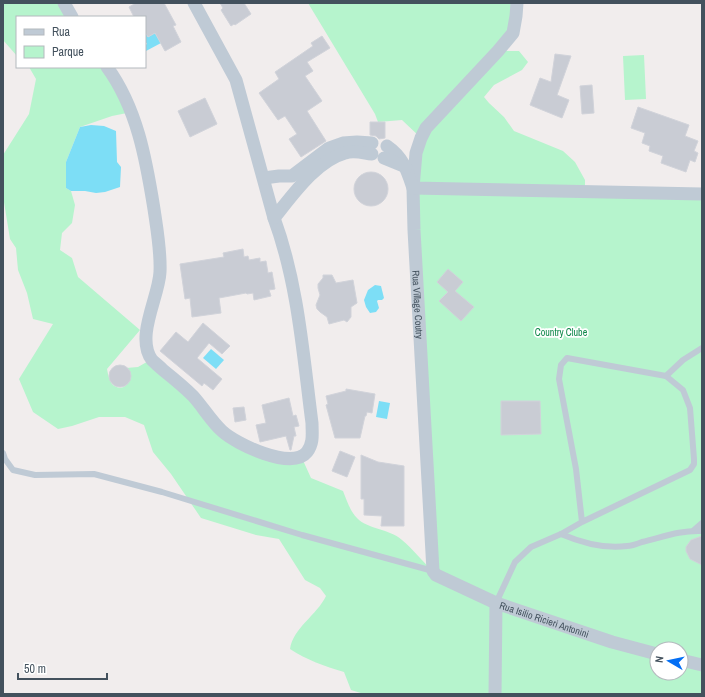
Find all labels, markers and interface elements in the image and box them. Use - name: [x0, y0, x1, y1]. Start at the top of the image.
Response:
- legend: [16, 16, 146, 68]
- text: Rua: [52, 24, 71, 40]
- text: Parque: [52, 44, 84, 60]
- street label: Rua Village Coutry: [409, 270, 426, 340]
- park label: Country Clube: [535, 326, 588, 339]
- street label: Rua Isilio Ricieri Antonini: [498, 599, 591, 641]
- north arrow: [649, 641, 689, 681]
- scale bar: [18, 655, 107, 681]
- text: N: [652, 655, 667, 664]
- text: 50 m: [24, 661, 46, 677]

